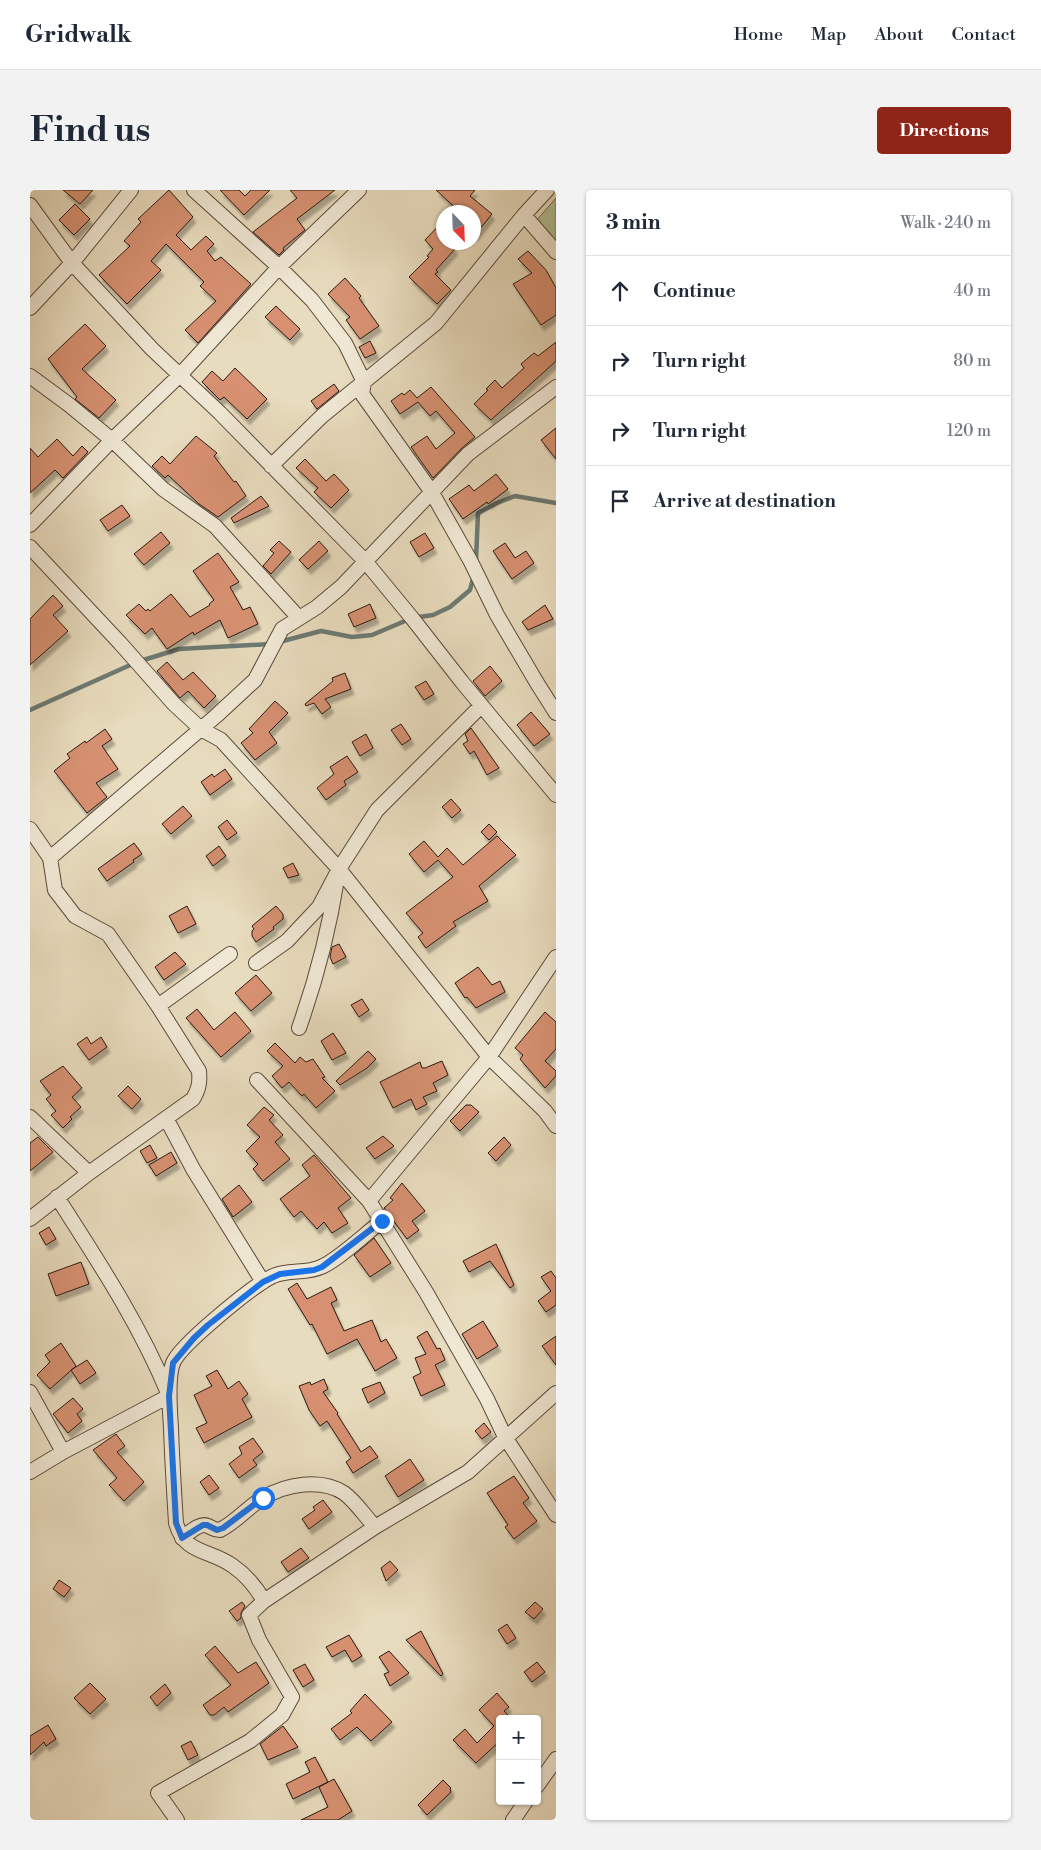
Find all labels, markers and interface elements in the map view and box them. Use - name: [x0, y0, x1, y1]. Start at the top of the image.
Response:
- text: Gridwalk: [25, 20, 132, 50]
- text: Home: [734, 23, 783, 46]
- text: Map: [811, 23, 847, 46]
- text: About: [875, 23, 924, 46]
- text: Contact: [952, 23, 1016, 46]
- button: Directions: [877, 107, 1011, 154]
- text: Find us: [30, 109, 150, 152]
- north arrow: [436, 205, 481, 250]
- text: 3 min: [606, 210, 661, 236]
- text: Walk · 240 m: [900, 213, 991, 233]
- icon: ahead: [606, 277, 634, 305]
- text: Continue: [653, 279, 736, 303]
- text: 40 m: [954, 281, 991, 301]
- icon: right: [606, 347, 634, 375]
- text: Turn right: [653, 349, 746, 373]
- text: 80 m: [953, 351, 991, 371]
- icon: right: [606, 417, 634, 445]
- text: Turn right: [653, 419, 746, 443]
- text: 120 m: [947, 421, 991, 441]
- icon: arrive: [606, 487, 634, 515]
- text: Arrive at destination: [653, 489, 836, 513]
- route end: [371, 1210, 394, 1233]
- route start: [252, 1487, 275, 1510]
- map controls: [496, 1715, 541, 1805]
- button: +: [496, 1715, 541, 1760]
- button: −: [496, 1760, 541, 1805]

